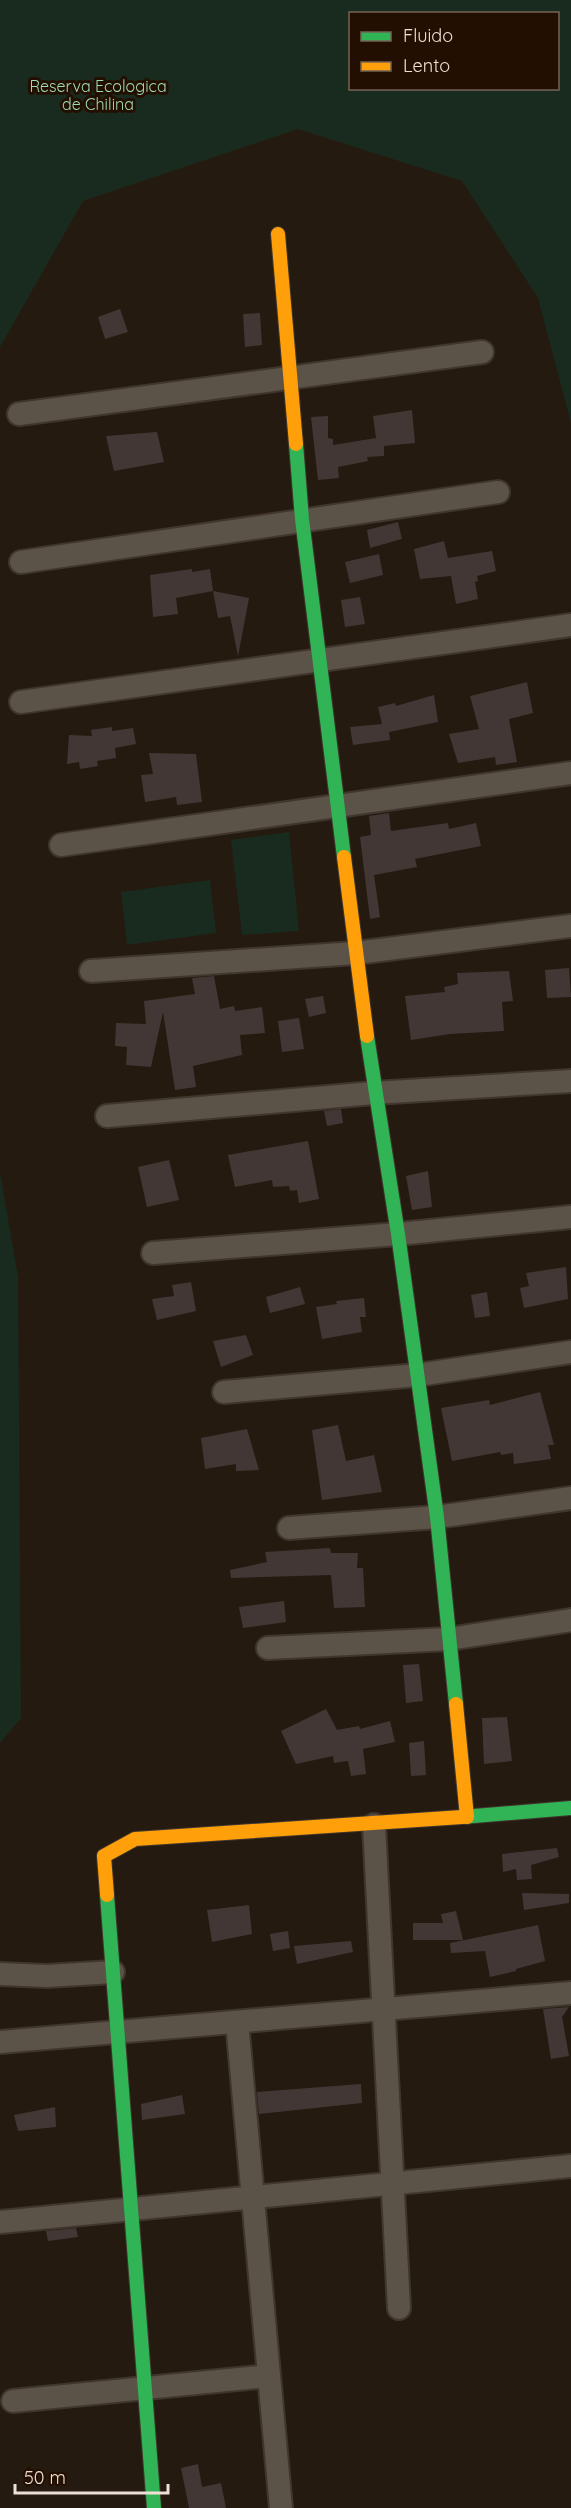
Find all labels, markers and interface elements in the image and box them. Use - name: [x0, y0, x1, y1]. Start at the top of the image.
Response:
- legend: [349, 12, 559, 90]
- text: Fluido: [403, 24, 453, 47]
- text: Lento: [403, 54, 450, 77]
- park label: Reserva Ecologica de Chilina: [29, 76, 167, 114]
- scale bar: [15, 2457, 168, 2495]
- text: 50 m: [24, 2466, 66, 2489]

